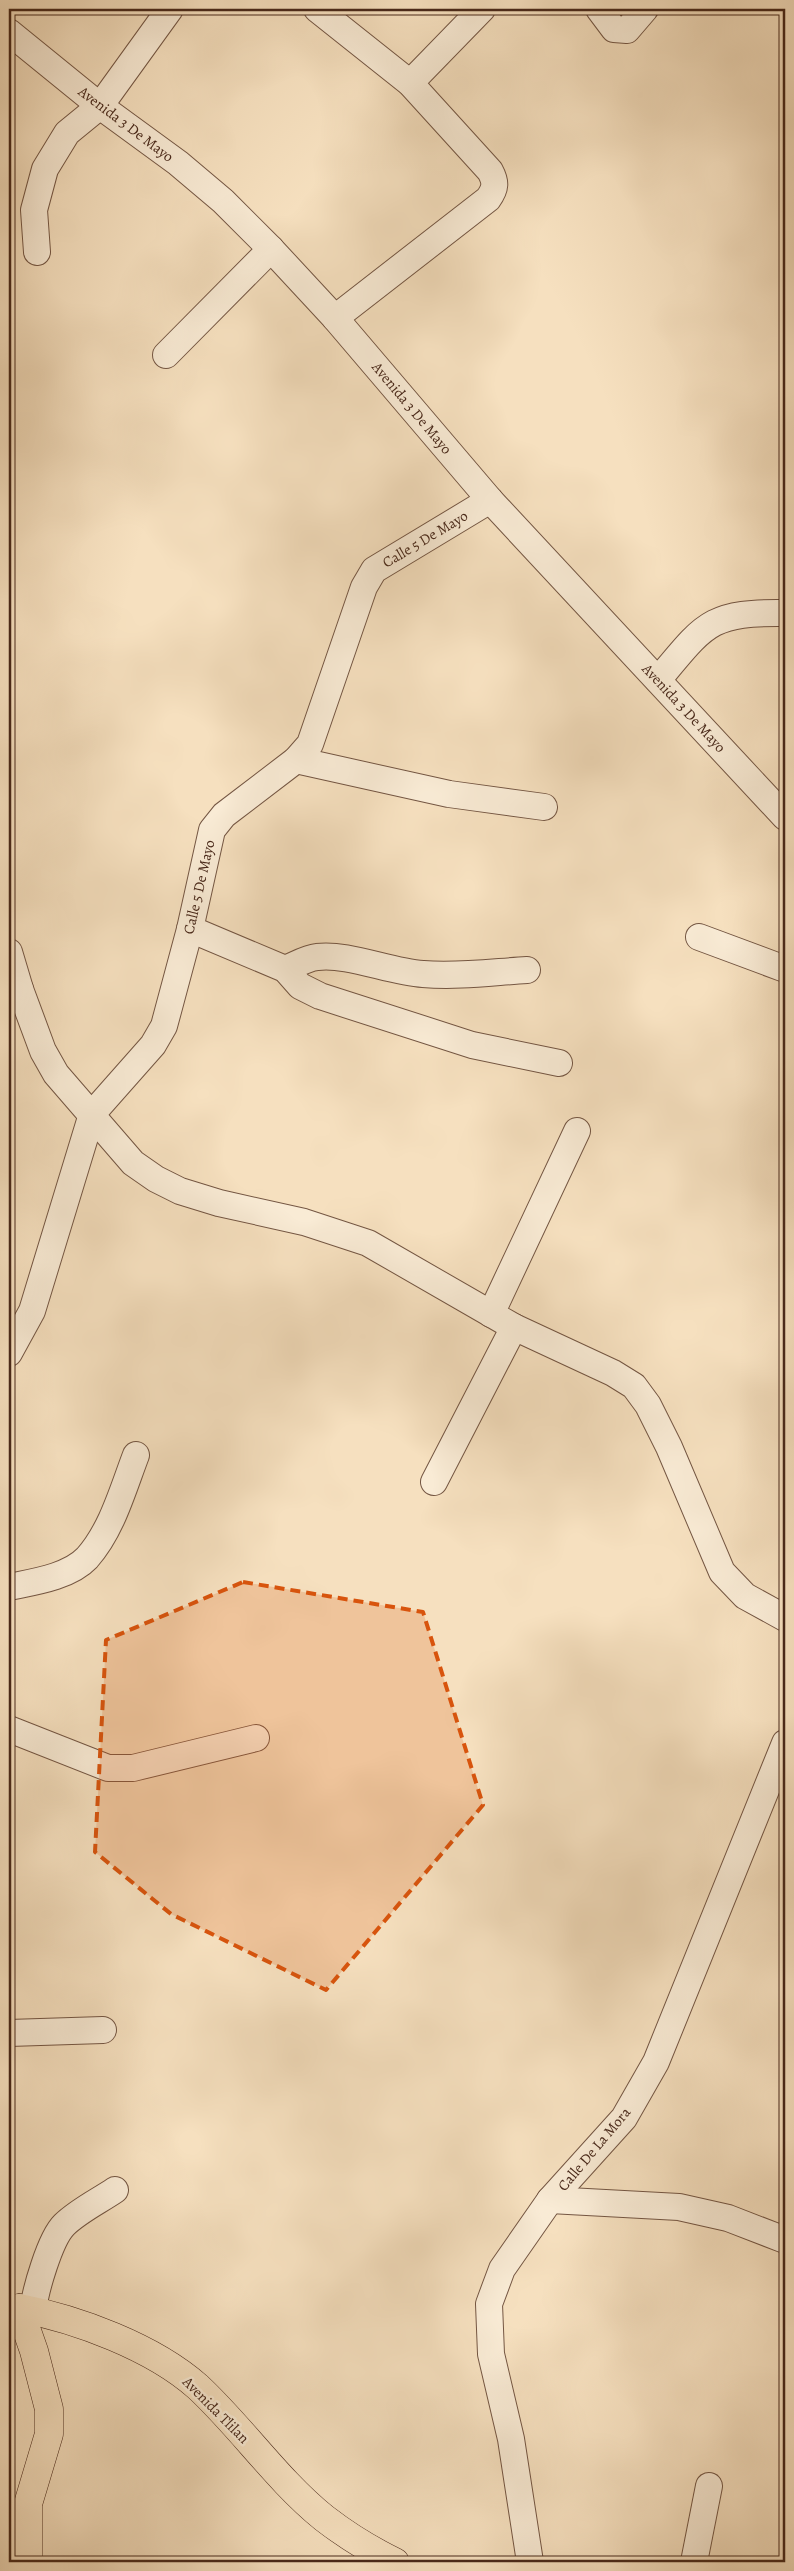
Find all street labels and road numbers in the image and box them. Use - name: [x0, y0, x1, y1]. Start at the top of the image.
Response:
- street label: Avenida 3 De Mayo: [73, 81, 178, 167]
- street label: Avenida 3 De Mayo: [367, 357, 457, 458]
- street label: Calle 5 De Mayo: [379, 506, 471, 572]
- street label: Avenida 3 De Mayo: [637, 658, 730, 757]
- street label: Calle 5 De Mayo: [178, 838, 220, 936]
- street label: Calle De La Mora: [553, 2103, 635, 2195]
- street label: Avenida Tlilan: [178, 2372, 254, 2448]

